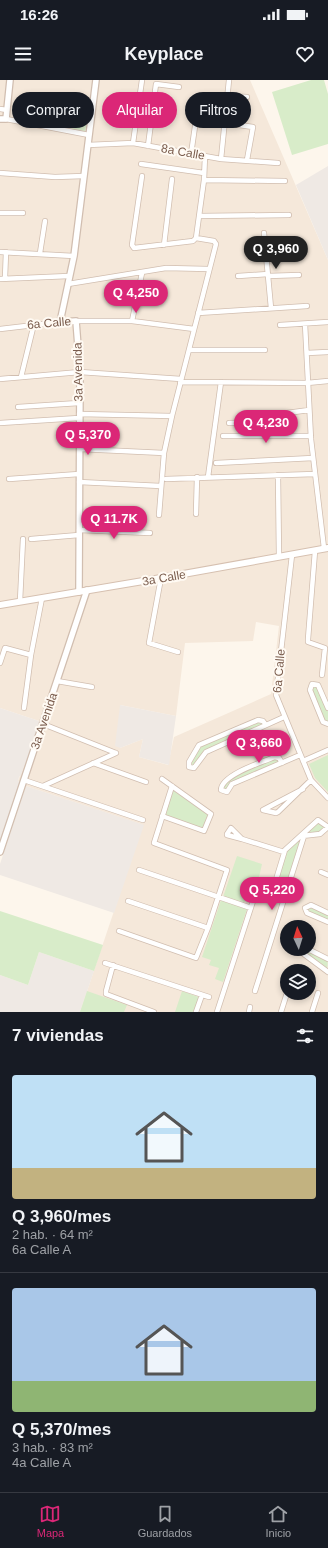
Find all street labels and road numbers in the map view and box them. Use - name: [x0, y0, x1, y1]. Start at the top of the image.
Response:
- street label: 8a Calle: [160, 141, 206, 163]
- street label: 6a Calle: [26, 314, 72, 332]
- street label: 3a Avenida: [70, 342, 86, 402]
- street label: 3a Calle: [141, 567, 187, 589]
- street label: 6a Calle: [270, 648, 288, 694]
- street label: 3a Avenida: [28, 690, 60, 751]

